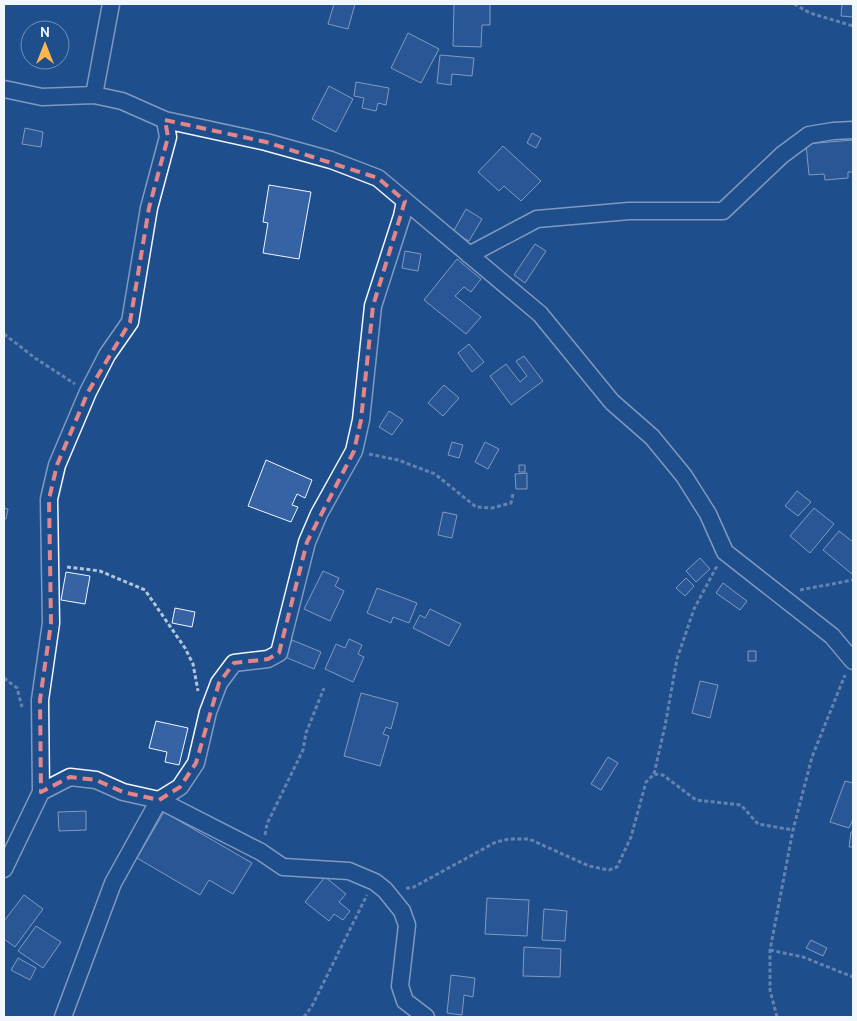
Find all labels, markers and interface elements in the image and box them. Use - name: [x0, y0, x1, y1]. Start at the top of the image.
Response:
- north arrow: [20, 20, 70, 70]
- text: N: [40, 23, 50, 41]

